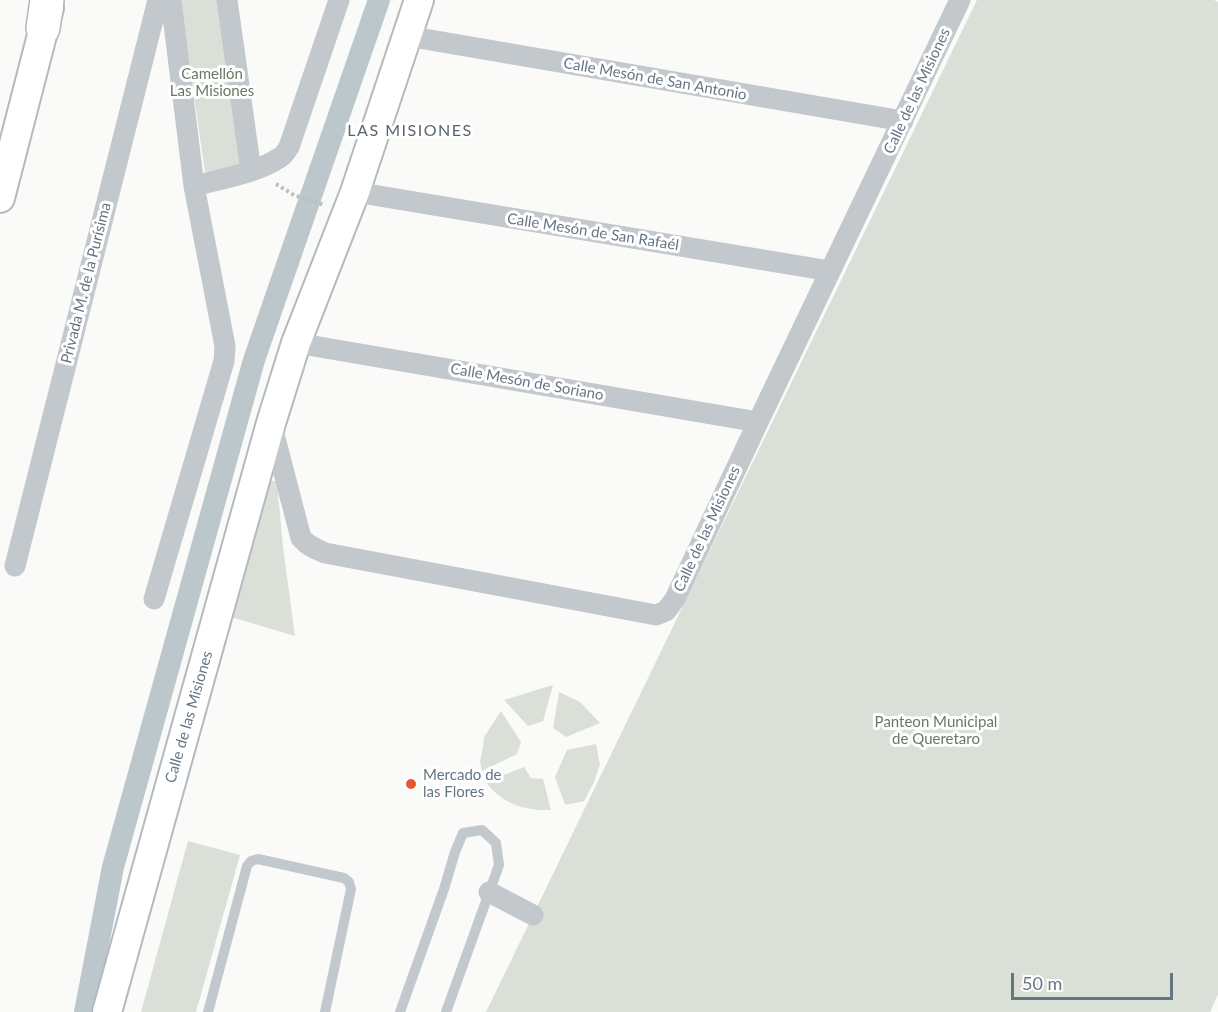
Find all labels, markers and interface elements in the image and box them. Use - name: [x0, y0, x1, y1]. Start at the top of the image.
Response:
- street label: Calle de las Misiones: [880, 25, 954, 157]
- street label: Calle Mesón de San Antonio: [562, 54, 748, 104]
- park label: Camellón Las Misiones: [170, 65, 254, 100]
- district label: LAS MISIONES: [347, 121, 473, 141]
- street label: Privada M. de la Purísima: [57, 201, 115, 365]
- street label: Calle Mesón de San Rafaél: [506, 210, 680, 254]
- street label: Calle Mesón de Soriano: [449, 360, 605, 404]
- street label: Calle de las Misiones: [670, 463, 744, 595]
- street label: Calle de las Misiones: [162, 649, 216, 785]
- park label: Panteon Municipal de Queretaro: [875, 713, 997, 748]
- place label: Mercado de las Flores: [423, 766, 501, 801]
- marker: Mercado de las Flores: [404, 777, 418, 791]
- scale bar: [1014, 961, 1176, 999]
- text: 50 m: [1022, 972, 1062, 994]

